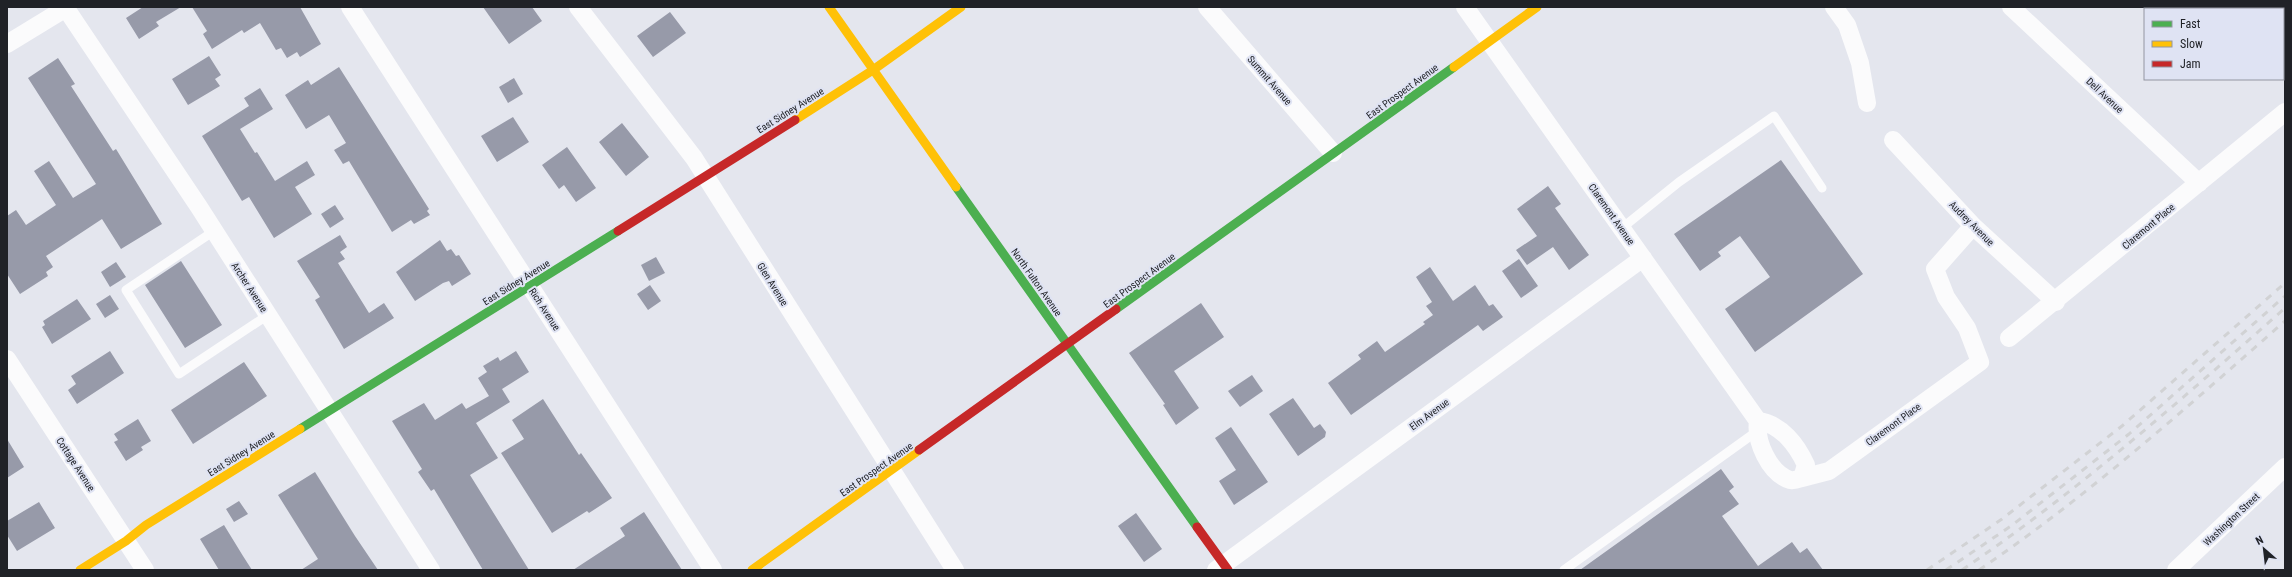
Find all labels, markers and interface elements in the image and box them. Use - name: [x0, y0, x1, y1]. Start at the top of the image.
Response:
- legend: [2144, 8, 2284, 80]
- text: Fast: [2180, 17, 2201, 31]
- text: Slow: [2180, 37, 2203, 51]
- street label: Summit Avenue: [1245, 54, 1294, 107]
- text: Jam: [2180, 57, 2201, 71]
- street label: East Prospect Avenue: [1364, 62, 1441, 121]
- street label: Dell Avenue: [2084, 76, 2125, 115]
- street label: East Sidney Avenue: [755, 85, 826, 135]
- street label: Claremont Avenue: [1586, 182, 1637, 247]
- street label: Audrey Avenue: [1947, 199, 1996, 248]
- street label: Claremont Place: [2120, 201, 2177, 251]
- street label: North Fulton Avenue: [1009, 246, 1064, 319]
- street label: East Prospect Avenue: [1101, 251, 1178, 310]
- street label: East Sidney Avenue: [481, 257, 552, 307]
- street label: Archer Avenue: [229, 260, 270, 314]
- street label: Glen Avenue: [755, 261, 790, 308]
- street label: Rich Avenue: [527, 286, 562, 333]
- street label: Elm Avenue: [1407, 396, 1451, 432]
- street label: Claremont Place: [1864, 401, 1923, 448]
- street label: East Sidney Avenue: [206, 428, 277, 478]
- street label: Cottage Avenue: [54, 435, 97, 494]
- street label: East Prospect Avenue: [838, 440, 915, 499]
- street label: Washington Street: [2201, 491, 2262, 548]
- north arrow: [2244, 529, 2284, 569]
- text: N: [2254, 533, 2266, 548]

